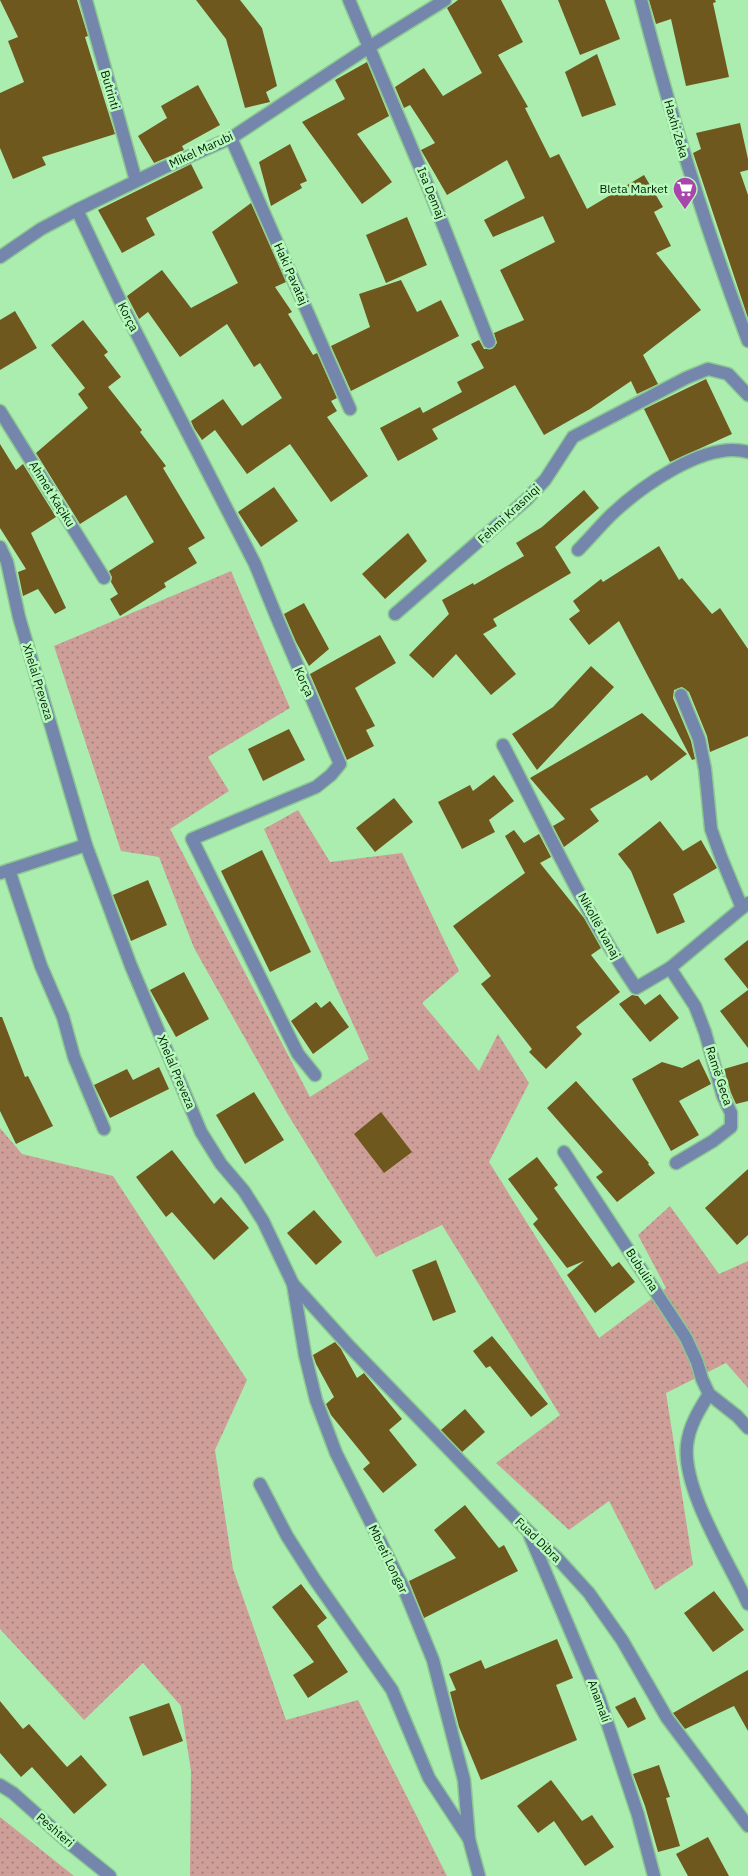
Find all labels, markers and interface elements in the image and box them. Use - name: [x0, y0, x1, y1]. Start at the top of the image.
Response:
- street label: Butrinti: [98, 68, 123, 111]
- street label: Haxhi Zeka: [661, 98, 692, 160]
- street label: Mikel Marubi: [166, 128, 235, 171]
- street label: Isa Demaj: [414, 165, 449, 221]
- supermarket icon: Bleta Market: [672, 176, 698, 210]
- place label: Bleta Market: [599, 181, 668, 196]
- street label: Haki Pavataj: [271, 240, 312, 307]
- street label: Korça: [115, 300, 142, 334]
- street label: Ahmet Kaçiku: [26, 458, 79, 529]
- street label: Fehmi Krasniqi: [474, 481, 543, 546]
- street label: Xhelal Preveza: [20, 642, 57, 722]
- street label: Korça: [291, 665, 318, 699]
- street label: Nikollë Ivanaj: [575, 890, 624, 962]
- street label: Xhelal Preveza: [154, 1033, 199, 1112]
- street label: Ramë Geca: [703, 1044, 736, 1108]
- street label: Bubulina: [623, 1246, 662, 1294]
- street label: Fuad Dibra: [512, 1514, 565, 1566]
- street label: Mbreti Longar: [365, 1522, 412, 1596]
- street label: Anamali: [585, 1678, 614, 1724]
- street label: Peshteri: [34, 1809, 77, 1850]

